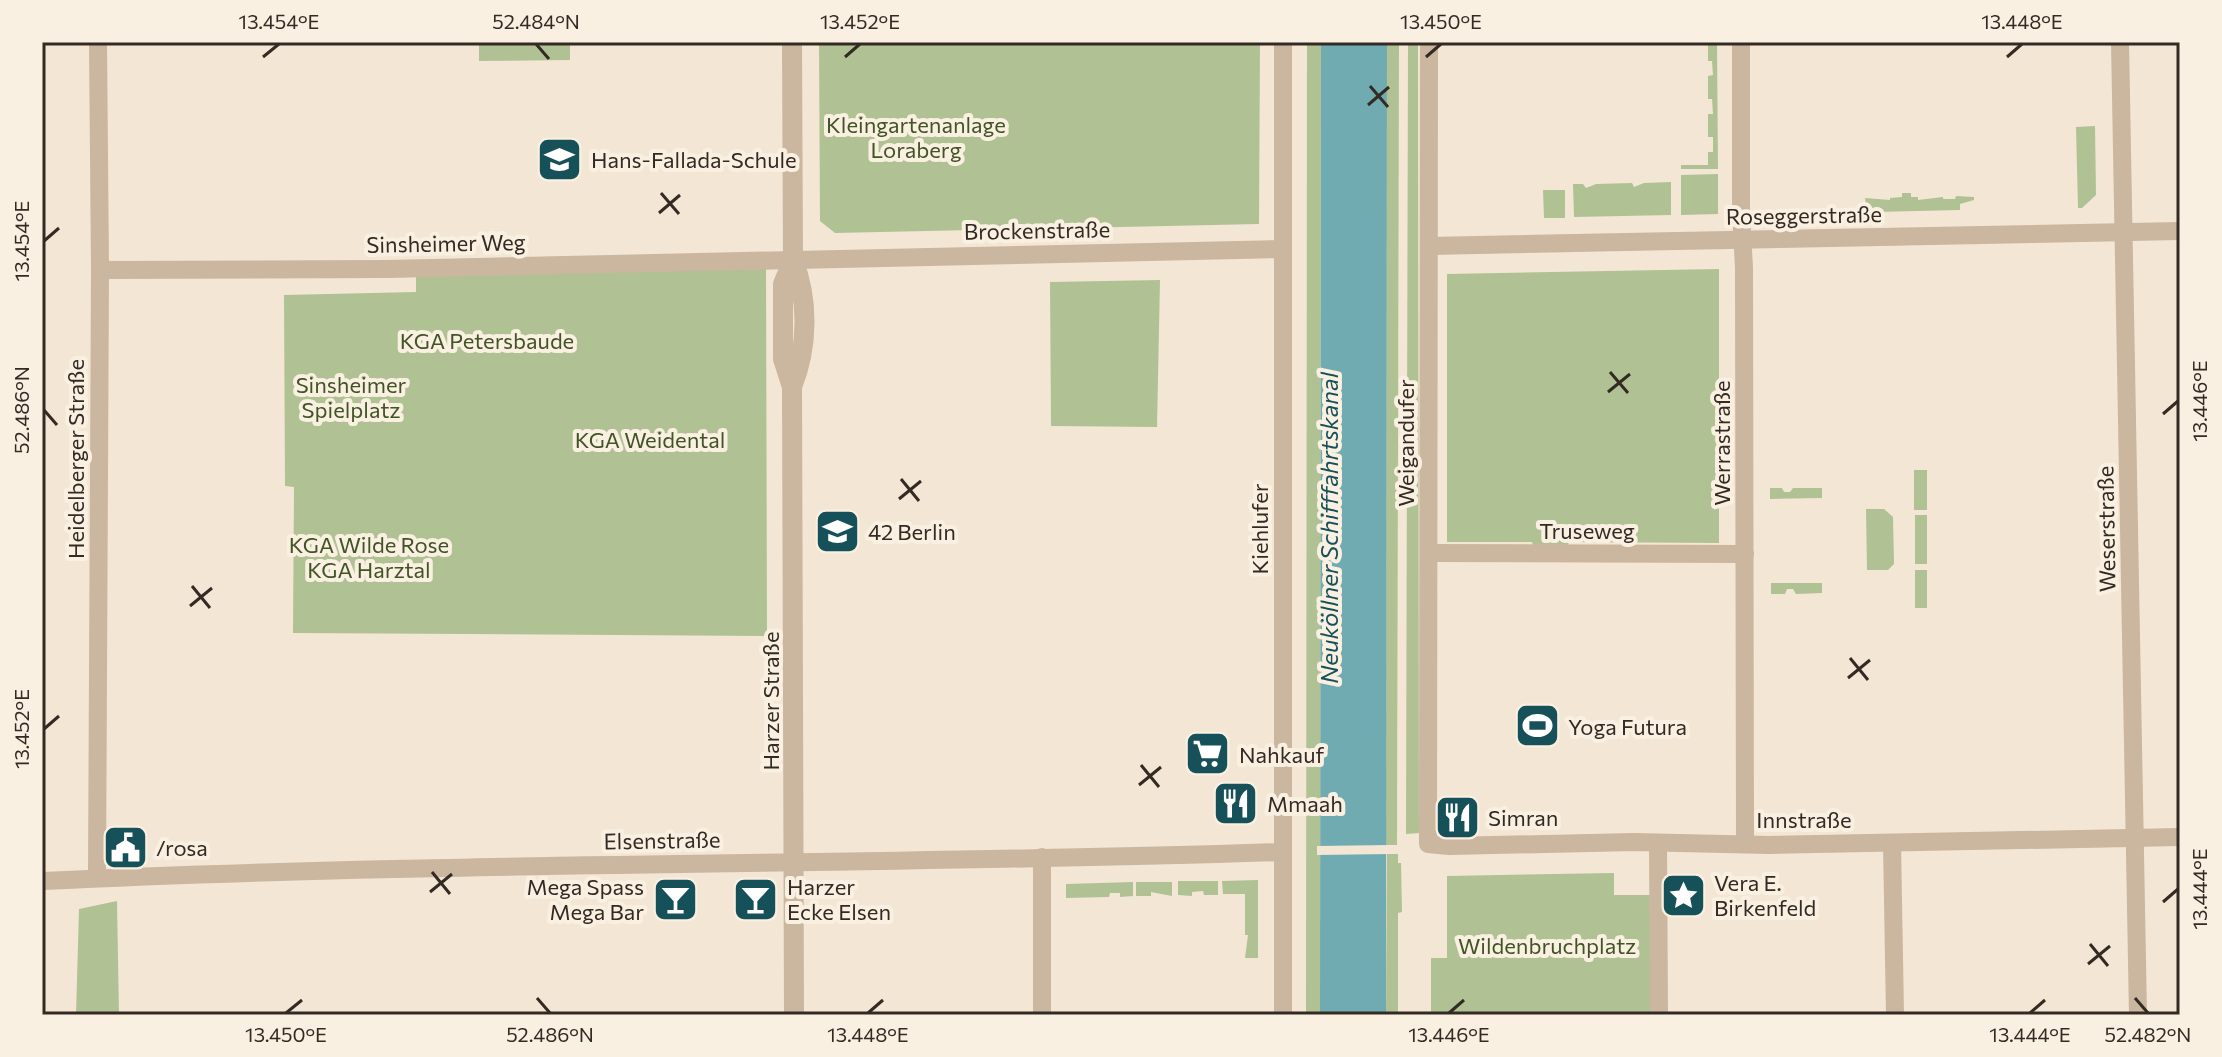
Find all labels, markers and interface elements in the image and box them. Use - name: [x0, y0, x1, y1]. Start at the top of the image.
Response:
- text: 13.454°E: [239, 9, 319, 33]
- text: 52.484°N: [492, 9, 580, 33]
- text: 13.452°E: [820, 9, 900, 33]
- text: 13.450°E: [1400, 9, 1482, 33]
- text: 13.448°E: [1981, 9, 2063, 33]
- park label: Kleingartenanlage Loraberg: [826, 111, 1006, 163]
- school or university icon: Hans-Fallada-Schule: [536, 135, 584, 183]
- place label: Hans-Fallada-Schule: [591, 146, 797, 173]
- street label: Roseggerstraße: [1726, 200, 1882, 230]
- text: 13.454°E: [9, 201, 33, 281]
- street label: Brockenstraße: [964, 215, 1110, 245]
- street label: Sinsheimer Weg: [366, 228, 526, 258]
- park label: KGA Petersbaude: [400, 327, 574, 354]
- street label: Heidelberger Straße: [62, 359, 89, 559]
- text: 13.446°E: [2187, 360, 2211, 442]
- text: 52.486°N: [9, 366, 33, 454]
- park label: Sinsheimer Spielplatz: [296, 371, 407, 423]
- water label: Neuköllner Schifffahrtskanal: [1314, 371, 1343, 684]
- street label: Weigandufer: [1392, 379, 1419, 507]
- street label: Werrastraße: [1708, 380, 1735, 506]
- park label: KGA Weidental: [575, 426, 725, 453]
- street label: Weserstraße: [2091, 466, 2121, 592]
- street label: Kiehlufer: [1246, 483, 1273, 575]
- school or university icon: 42 Berlin: [813, 507, 861, 555]
- street label: Truseweg: [1539, 517, 1635, 544]
- place label: 42 Berlin: [868, 518, 956, 545]
- park label: KGA Wilde Rose KGA Harztal: [289, 531, 449, 583]
- street label: Harzer Straße: [757, 631, 784, 771]
- text: 13.452°E: [9, 689, 33, 769]
- sports icon: Yoga Futura: [1513, 702, 1561, 750]
- place label: Yoga Futura: [1568, 713, 1687, 740]
- supermarket icon: Nahkauf: [1184, 730, 1232, 778]
- place label: Nahkauf: [1239, 741, 1324, 768]
- restaurant icon: Mmaah: [1212, 779, 1260, 827]
- place label: Mmaah: [1267, 790, 1343, 817]
- restaurant icon: Simran: [1433, 793, 1481, 841]
- place label: Simran: [1488, 804, 1558, 831]
- street label: Innstraße: [1756, 806, 1852, 833]
- public building icon: /rosa: [101, 823, 149, 871]
- street label: Elsenstraße: [603, 825, 721, 855]
- place label: /rosa: [156, 834, 208, 861]
- text: 13.444°E: [2187, 848, 2211, 930]
- place label: Vera E. Birkenfeld: [1714, 869, 1816, 921]
- place icon: Vera E. Birkenfeld: [1659, 871, 1707, 919]
- place label: Mega Spass Mega Bar: [526, 873, 644, 925]
- place label: Harzer Ecke Elsen: [787, 873, 891, 925]
- bar icon: Mega Spass Mega Bar: [651, 875, 699, 923]
- bar icon: Harzer Ecke Elsen: [732, 875, 780, 923]
- park label: Wildenbruchplatz: [1458, 932, 1636, 959]
- text: 13.450°E: [245, 1022, 327, 1046]
- text: 52.486°N: [506, 1022, 594, 1046]
- text: 13.448°E: [827, 1022, 909, 1046]
- text: 13.446°E: [1408, 1022, 1490, 1046]
- text: 13.444°E: [1989, 1022, 2071, 1046]
- text: 52.482°N: [2105, 1022, 2191, 1046]

